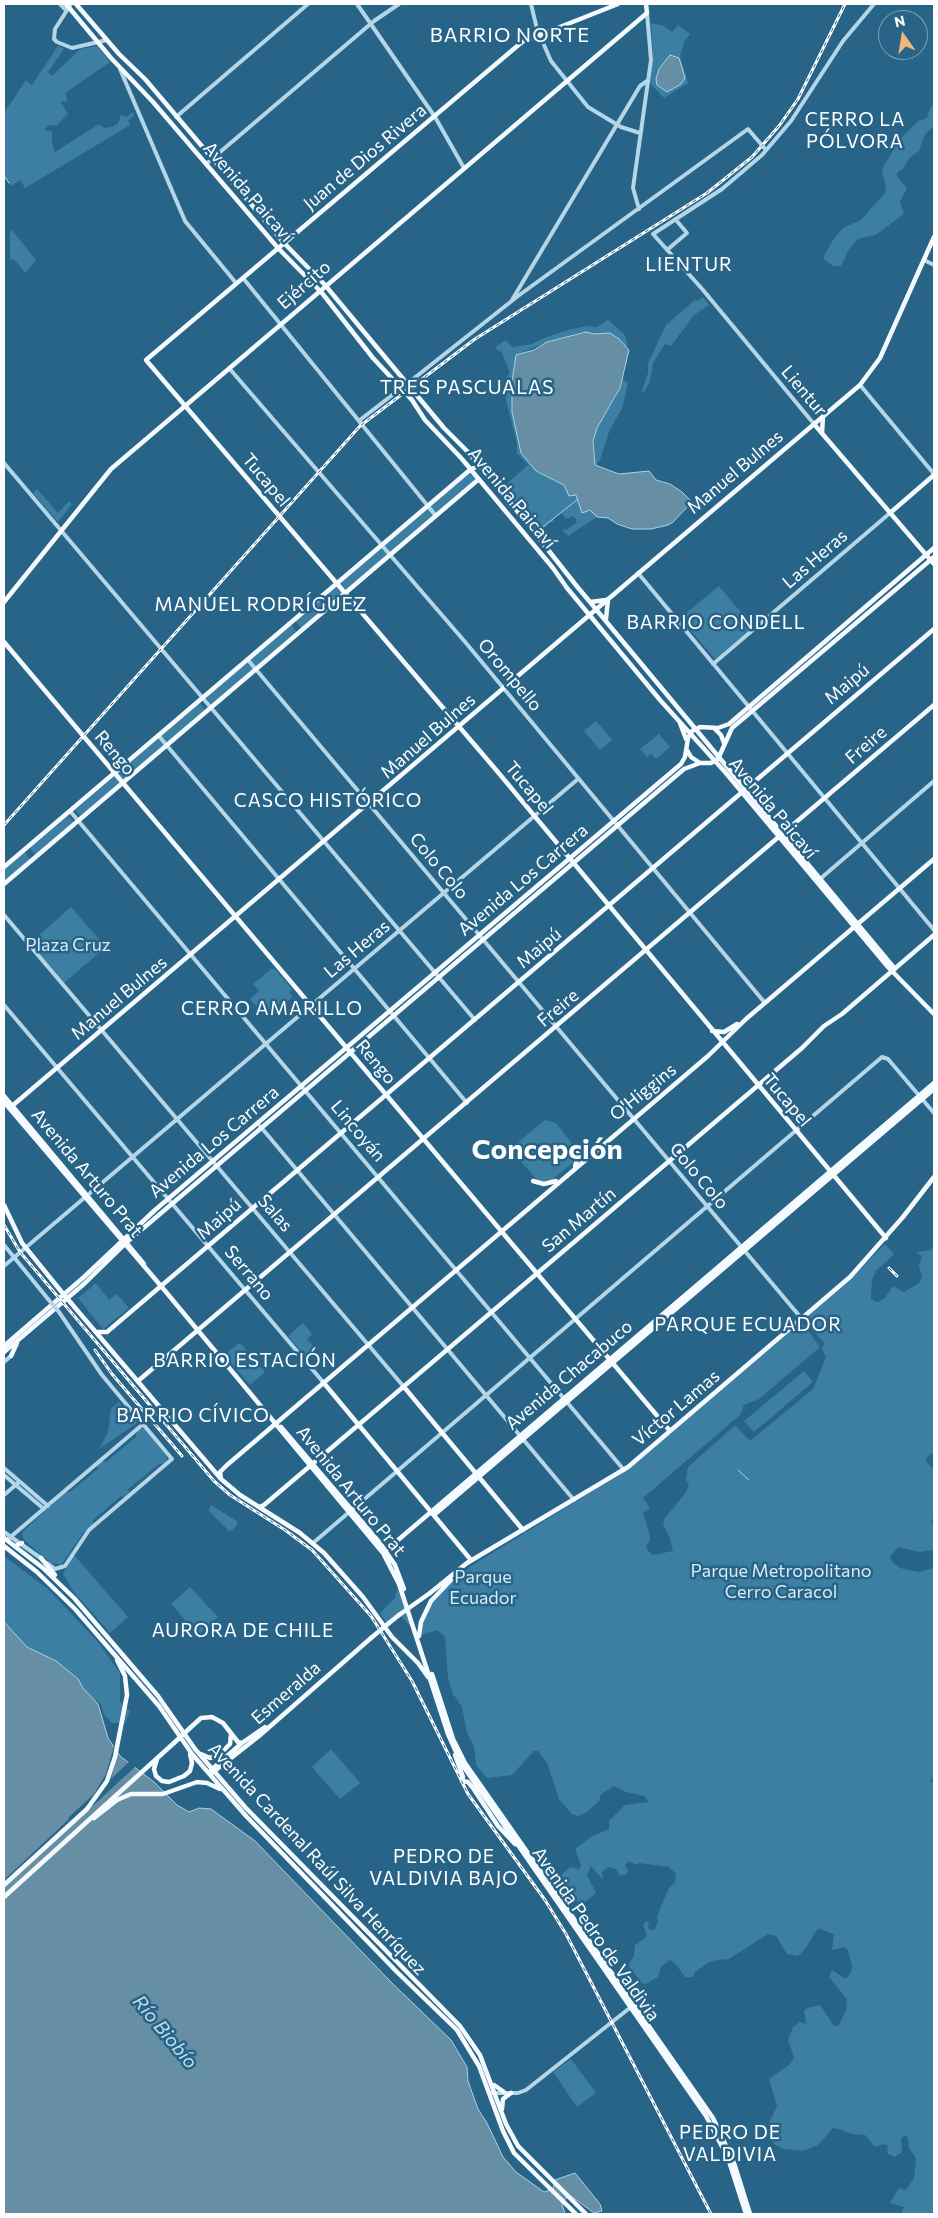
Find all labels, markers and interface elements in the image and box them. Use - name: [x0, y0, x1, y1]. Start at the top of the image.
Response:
- north arrow: [878, 10, 928, 60]
- text: N: [893, 11, 907, 30]
- district label: BARRIO NORTE: [428, 23, 592, 47]
- street label: Juan de Dios Rivera: [299, 99, 431, 215]
- district label: CERRO LA PÓLVORA: [804, 109, 906, 153]
- street label: Avenida Paicaví: [199, 138, 297, 246]
- district label: LIENTUR: [644, 254, 734, 276]
- street label: Ejército: [273, 256, 335, 314]
- street label: Lientur: [777, 361, 831, 421]
- district label: TRES PASCUALAS: [378, 377, 556, 399]
- street label: Manuel Bulnes: [683, 426, 787, 518]
- street label: Avenida Paicaví: [463, 443, 561, 553]
- street label: Tucapel: [237, 449, 295, 511]
- street label: Las Heras: [778, 525, 852, 593]
- district label: MANUEL RODRÍGUEZ: [152, 594, 370, 616]
- district label: BARRIO CONDELL: [625, 612, 807, 634]
- street label: Orompello: [473, 634, 547, 716]
- street label: Maipú: [820, 659, 874, 709]
- street label: Manuel Bulnes: [376, 689, 480, 783]
- street label: Freire: [841, 721, 891, 769]
- street label: Rengo: [90, 726, 140, 780]
- street label: Avenida Paicaví: [724, 753, 822, 863]
- street label: Tucapel: [500, 757, 558, 819]
- district label: CASCO HISTÓRICO: [232, 790, 424, 812]
- street label: Avenida Los Carrera: [454, 819, 592, 941]
- street label: Colo Colo: [405, 828, 473, 904]
- street label: Las Heras: [320, 915, 394, 983]
- street label: Maipú: [512, 923, 566, 973]
- park label: Plaza Cruz: [25, 934, 111, 956]
- street label: Manuel Bulnes: [67, 952, 171, 1044]
- street label: Freire: [533, 984, 583, 1032]
- district label: CERRO AMARILLO: [179, 998, 365, 1020]
- street label: Rengo: [351, 1035, 401, 1089]
- street label: O'Higgins: [605, 1059, 681, 1125]
- street label: Tucapel: [758, 1069, 816, 1131]
- street label: Avenida Los Carrera: [145, 1081, 283, 1203]
- street label: Lincoyán: [326, 1096, 390, 1166]
- street label: Avenida Arturo Prat: [27, 1104, 147, 1242]
- district label: Concepción: [471, 1133, 623, 1167]
- street label: Colo Colo: [665, 1138, 733, 1214]
- street label: San Martín: [538, 1183, 620, 1257]
- street label: Salas: [253, 1190, 297, 1236]
- street label: Maipú: [192, 1194, 246, 1244]
- street label: Serrano: [220, 1241, 278, 1305]
- district label: PARQUE ECUADOR: [652, 1314, 844, 1336]
- street label: Avenida Chacabuco: [501, 1316, 637, 1434]
- district label: BARRIO ESTACIÓN: [151, 1350, 339, 1372]
- street label: Víctor Lamas: [628, 1365, 724, 1451]
- district label: BARRIO CÍVICO: [115, 1405, 271, 1427]
- street label: Avenida Arturo Prat: [292, 1421, 410, 1561]
- park label: Parque Metropolitano Cerro Caracol: [690, 1560, 872, 1602]
- park label: Parque Ecuador: [449, 1566, 517, 1608]
- district label: AURORA DE CHILE: [150, 1620, 336, 1642]
- street label: Esmeralda: [247, 1657, 325, 1729]
- street label: Avenida Cardenal Raúl Silva Henríquez: [203, 1738, 431, 1980]
- street label: Avenida Pedro de Valdivia: [528, 1843, 664, 2025]
- district label: PEDRO DE VALDIVIA BAJO: [368, 1846, 520, 1890]
- water label: Río Biobío: [128, 1991, 202, 2073]
- district label: PEDRO DE VALDIVIA: [678, 2122, 782, 2166]

